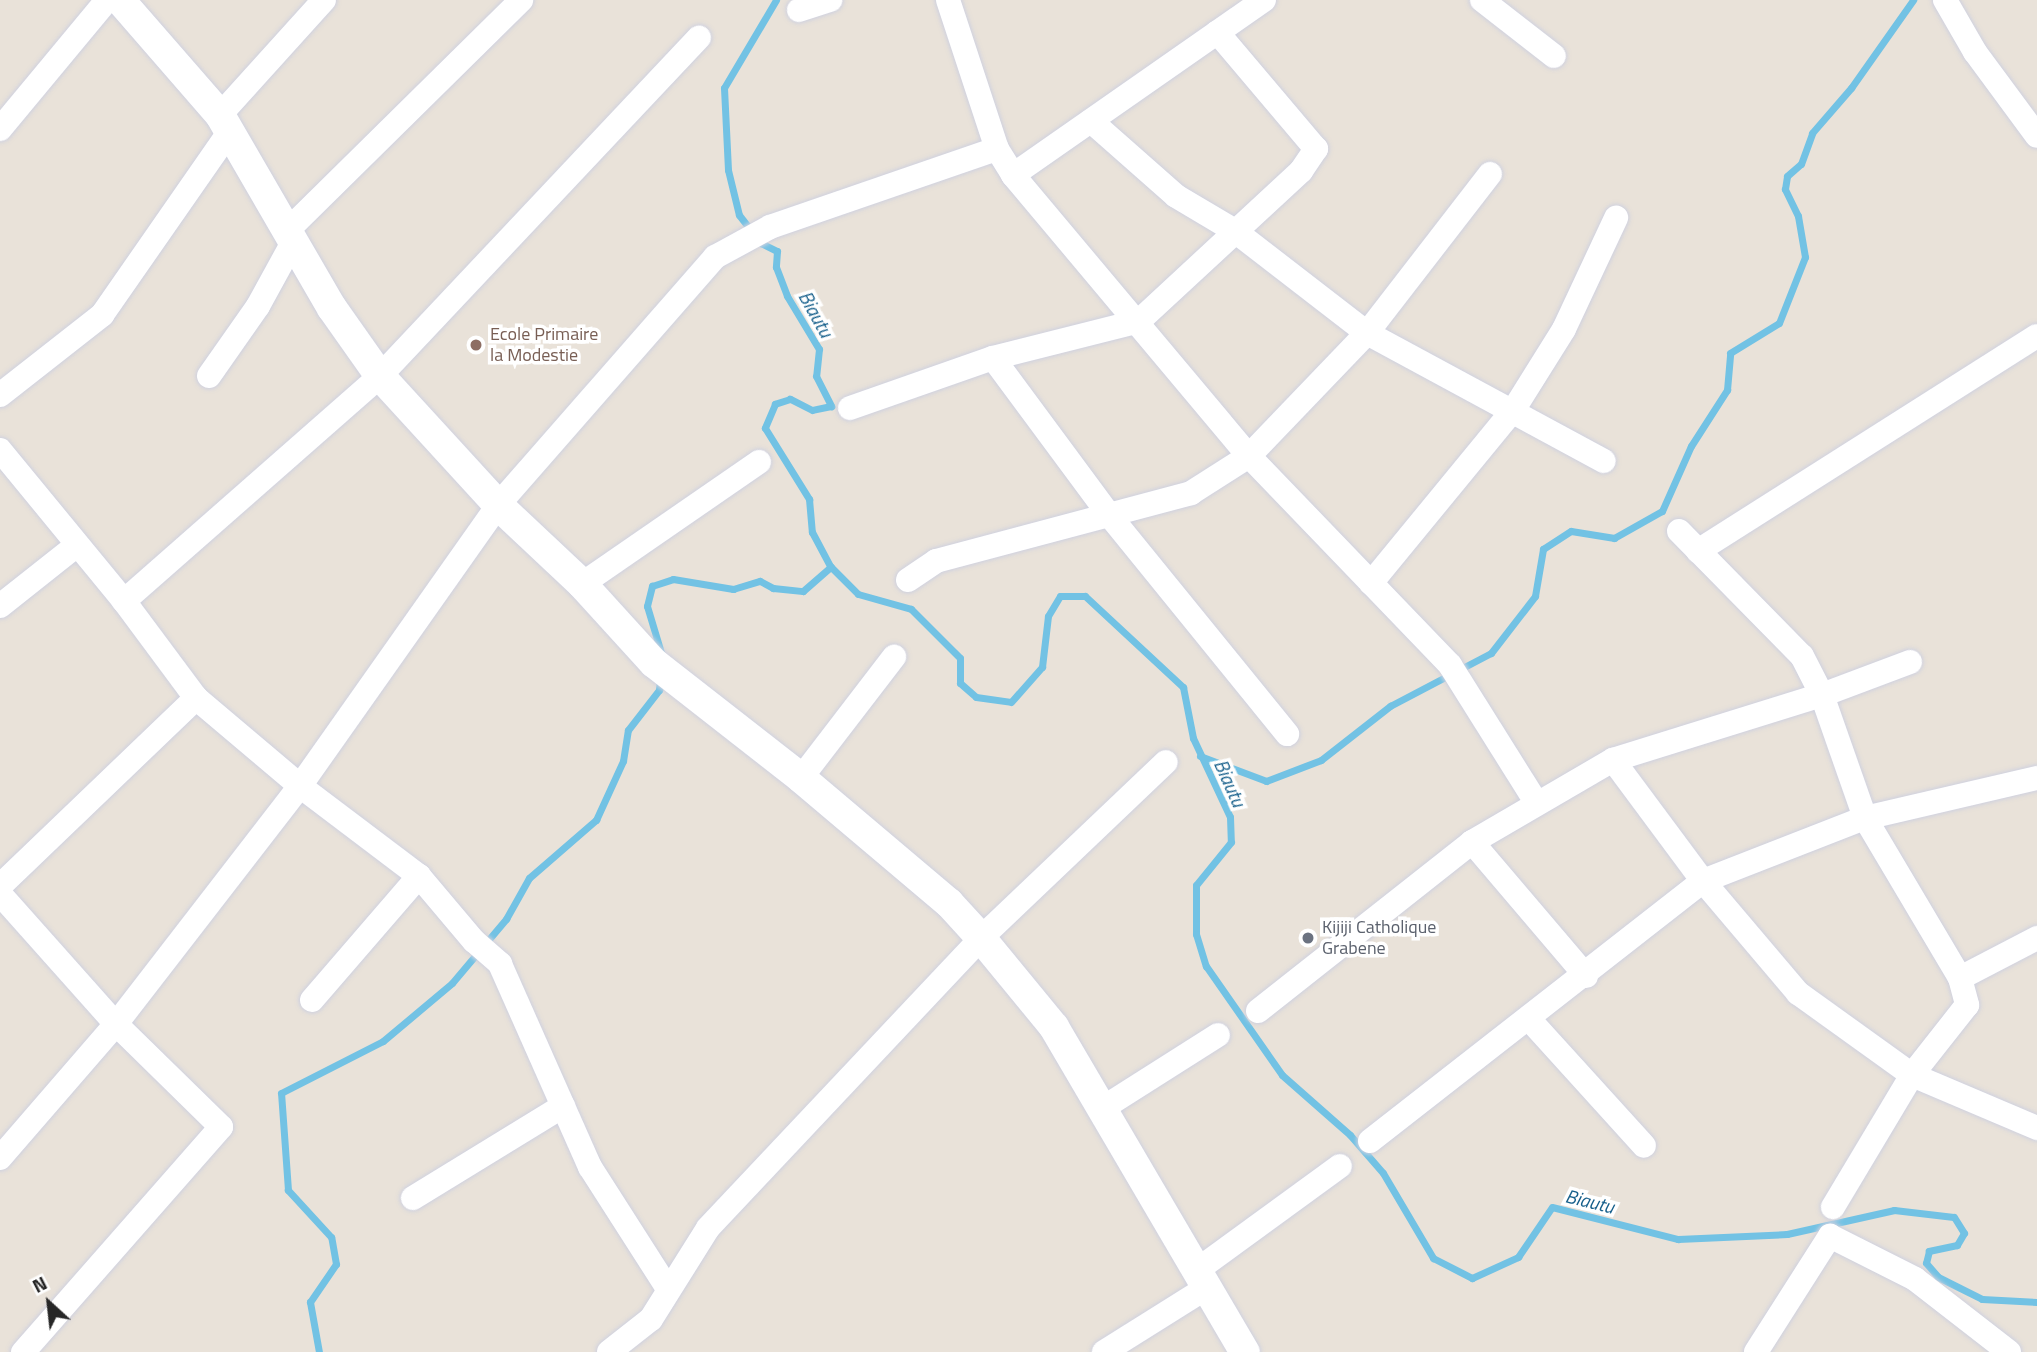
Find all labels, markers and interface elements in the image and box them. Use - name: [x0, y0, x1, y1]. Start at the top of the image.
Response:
- water label: Biautu: [794, 287, 838, 341]
- place label: Ecole Primaire la Modestie: [490, 324, 598, 366]
- marker: Ecole Primaire la Modestie: [468, 337, 484, 353]
- water label: Biautu: [1210, 756, 1250, 810]
- place label: Kijiji Catholique Grabene: [1322, 917, 1436, 960]
- marker: Kijiji Catholique Grabene: [1300, 930, 1316, 946]
- water label: Biautu: [1563, 1184, 1617, 1218]
- north arrow: [14, 1268, 84, 1338]
- text: N: [27, 1268, 52, 1300]

